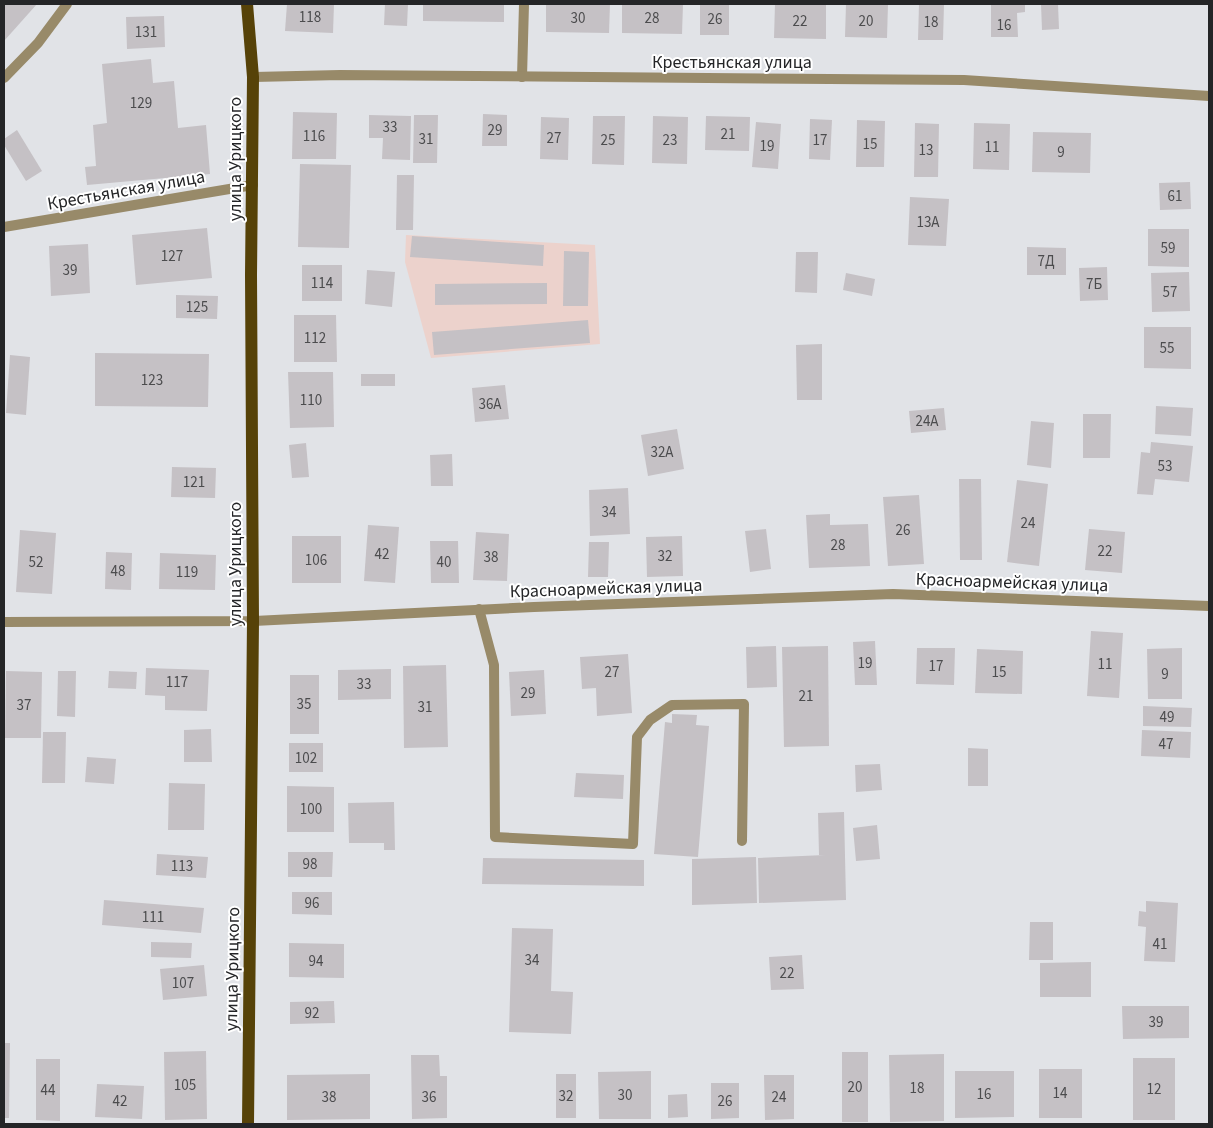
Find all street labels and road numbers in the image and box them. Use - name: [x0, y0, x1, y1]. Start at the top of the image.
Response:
- street label: Крестьянская улица: [652, 50, 812, 75]
- street label: улица Урицкого: [223, 97, 248, 221]
- street label: Крестьянская улица: [45, 164, 207, 217]
- street label: улица Урицкого: [223, 502, 248, 626]
- street label: Красноармейская улица: [915, 567, 1109, 598]
- street label: Красноармейская улица: [509, 573, 703, 604]
- street label: улица Урицкого: [219, 907, 246, 1031]

